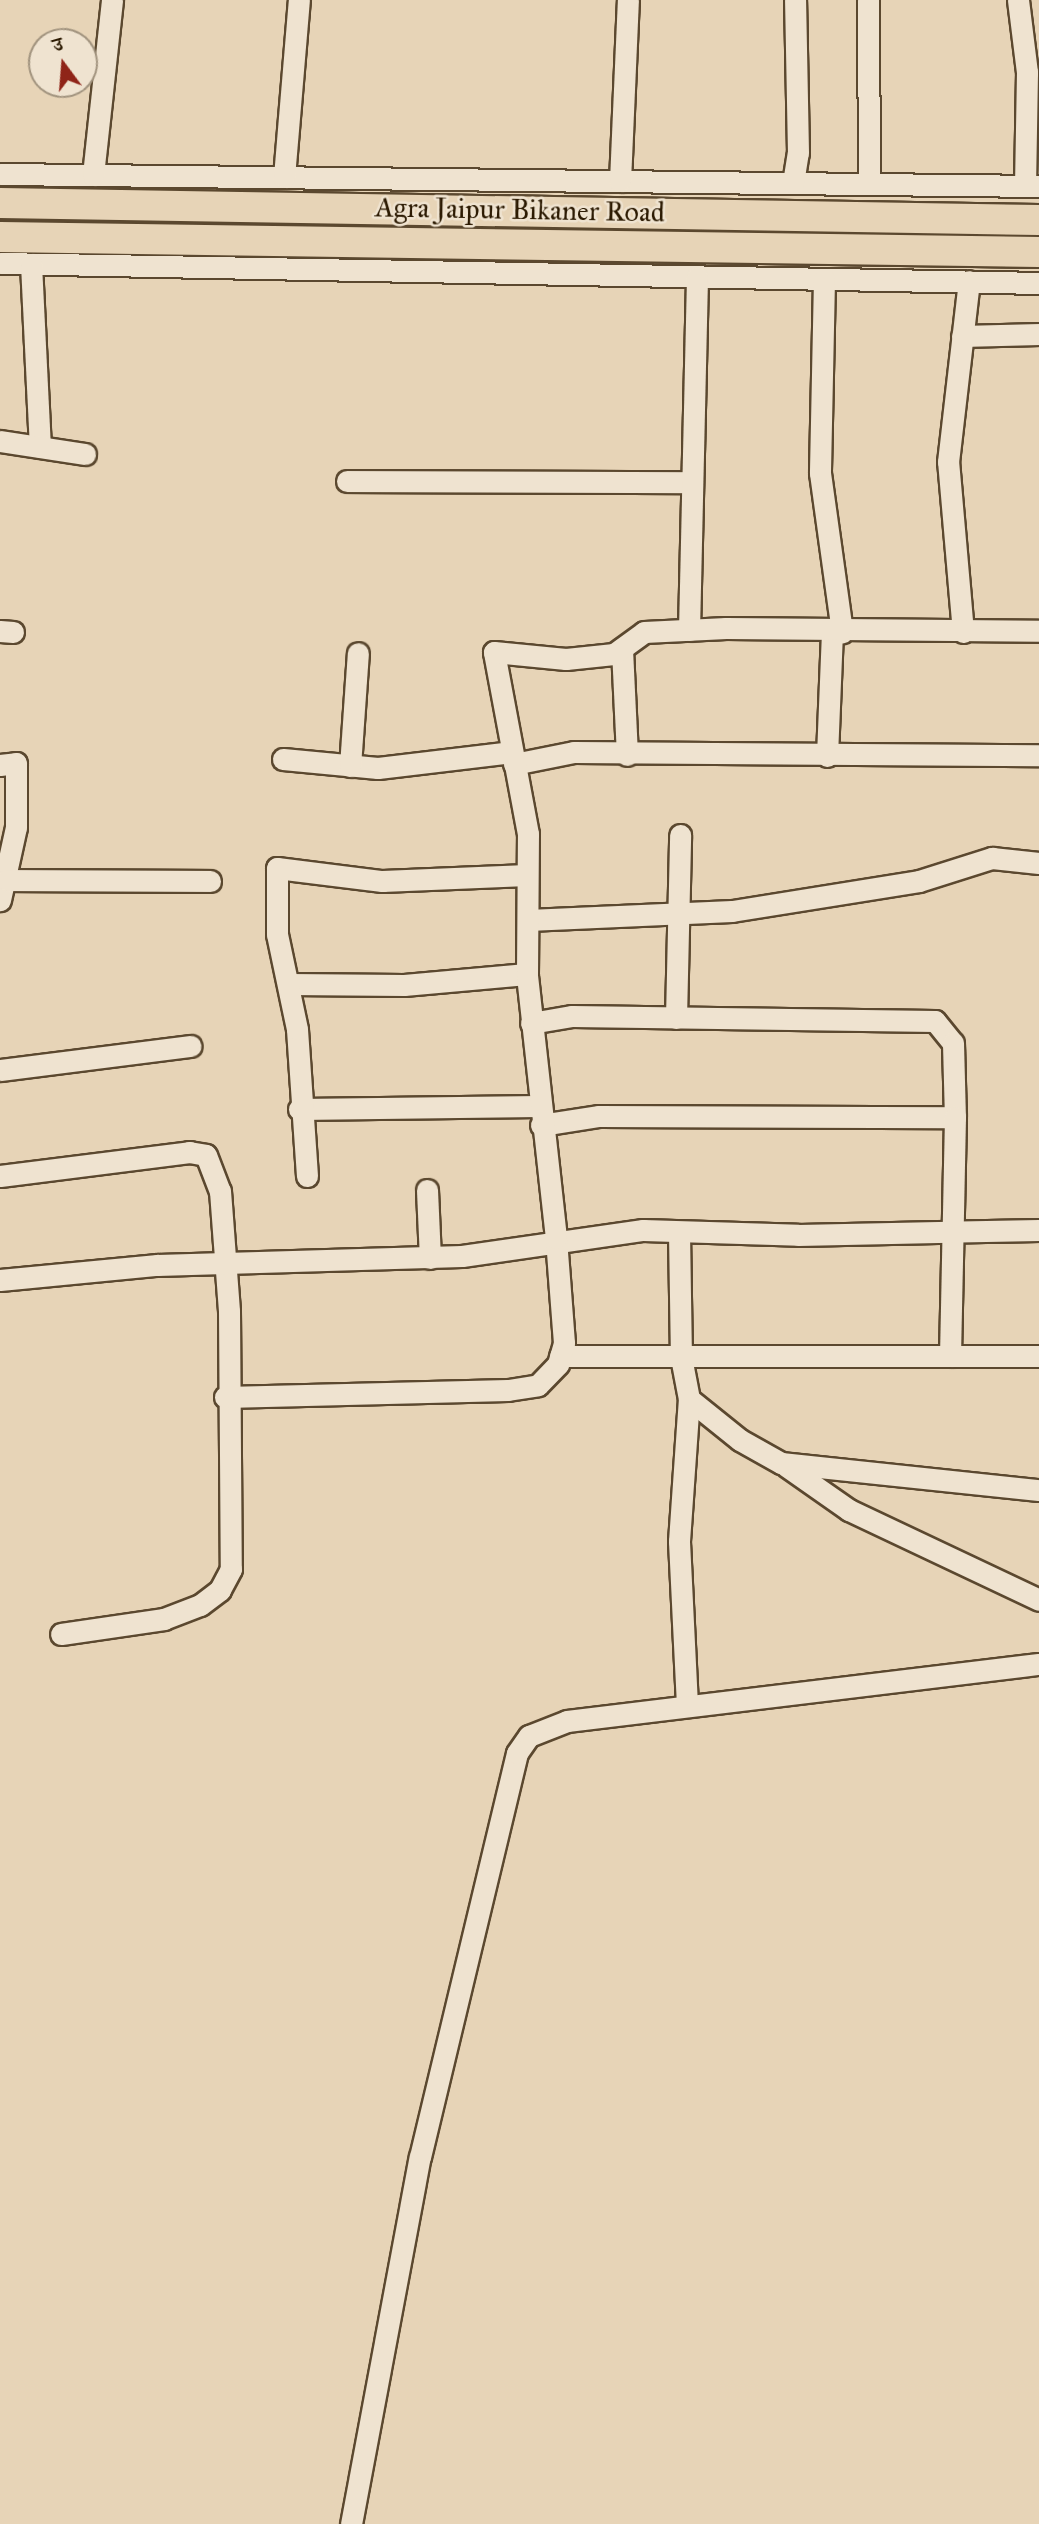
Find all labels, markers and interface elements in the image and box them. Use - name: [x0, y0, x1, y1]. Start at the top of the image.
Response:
- north arrow: [28, 28, 98, 98]
- text: उ: [50, 32, 65, 57]
- street label: Agra Jaipur Bikaner Road: [375, 191, 665, 229]

